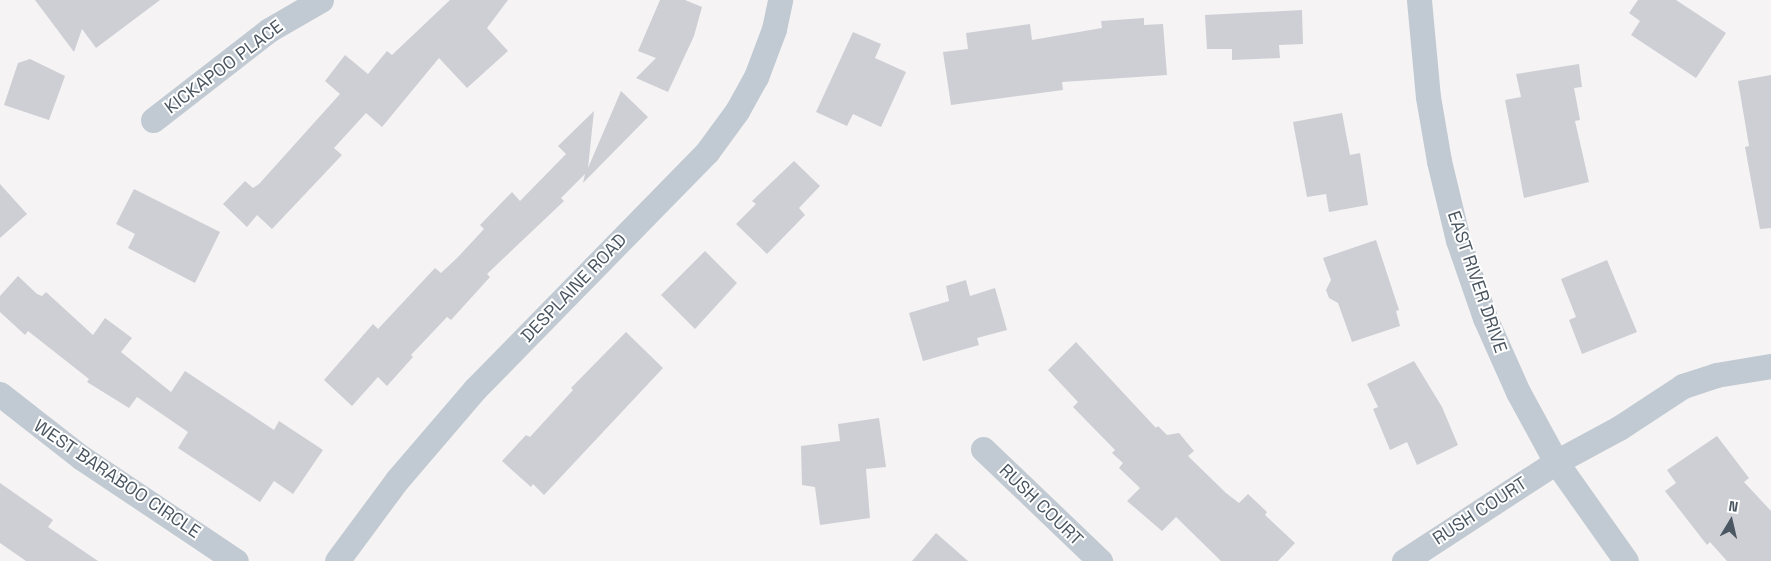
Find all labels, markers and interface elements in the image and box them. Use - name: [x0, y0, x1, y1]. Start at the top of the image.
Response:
- street label: KICKAPOO PLACE: [161, 16, 287, 118]
- street label: EAST RIVER DRIVE: [1443, 208, 1511, 356]
- street label: DESPLAINE ROAD: [517, 229, 631, 347]
- street label: WEST BARABOO CIRCLE: [29, 415, 205, 543]
- street label: RUSH COURT: [995, 460, 1087, 550]
- street label: RUSH COURT: [1429, 472, 1531, 550]
- north arrow: [1706, 496, 1756, 546]
- text: N: [1727, 497, 1739, 516]

